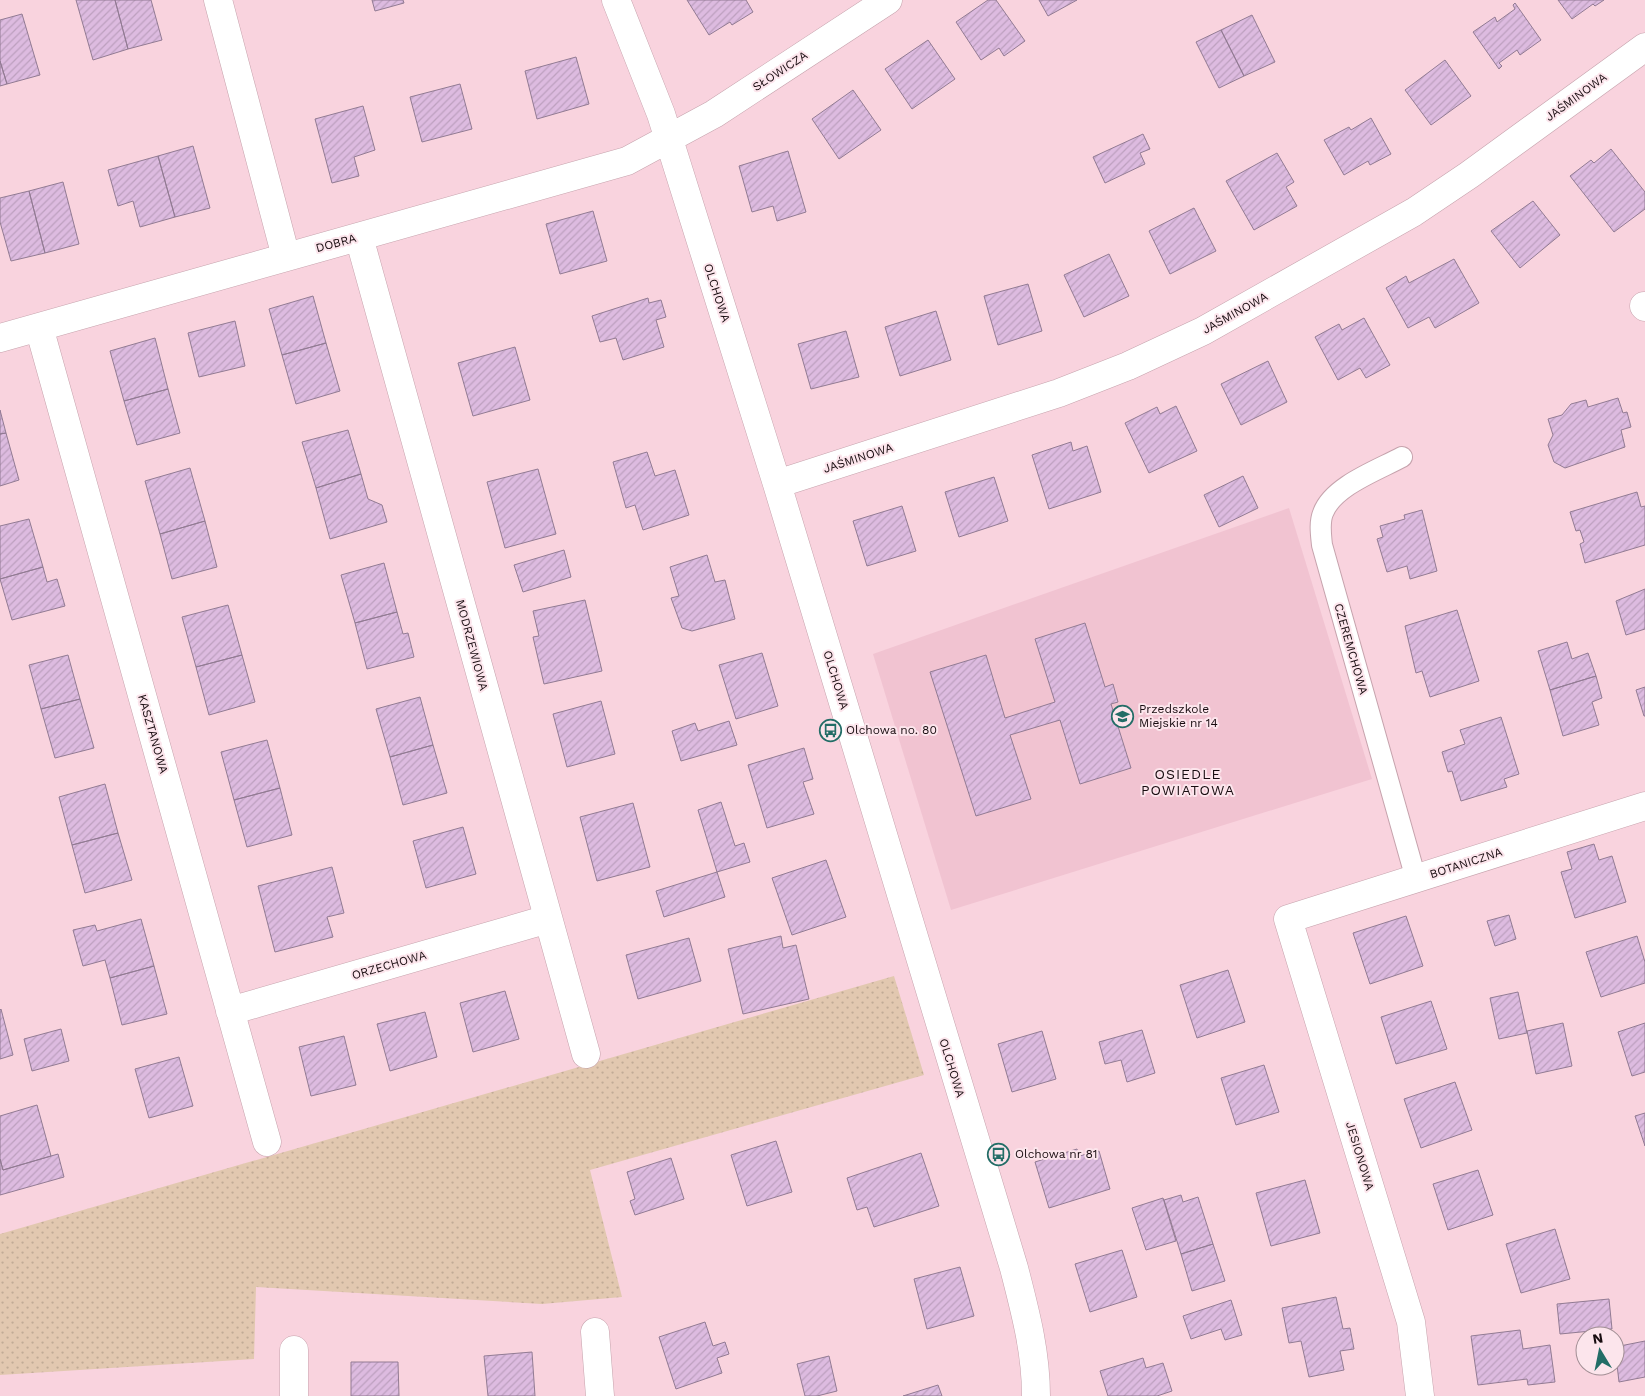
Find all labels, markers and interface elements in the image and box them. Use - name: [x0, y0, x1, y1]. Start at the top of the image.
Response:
- street label: SŁOWICZA: [750, 48, 810, 94]
- street label: JAŚMINOWA: [1543, 70, 1609, 124]
- street label: DOBRA: [314, 231, 358, 255]
- street label: OLCHOWA: [701, 262, 733, 324]
- street label: JAŚMINOWA: [1200, 289, 1270, 337]
- street label: JAŚMINOWA: [821, 440, 895, 476]
- street label: MODRZEWIOWA: [453, 598, 491, 692]
- street label: CZEREMCHOWA: [1331, 602, 1371, 696]
- street label: OLCHOWA: [820, 649, 852, 711]
- street label: KASZTANOWA: [135, 693, 171, 775]
- place label: Przedszkole Miejskie nr 14: [1139, 702, 1218, 730]
- school or university icon: Przedszkole Miejskie nr 14: [1111, 704, 1135, 728]
- bus stop icon: Olchowa no. 80: [818, 718, 842, 742]
- place label: Olchowa no. 80: [846, 723, 937, 737]
- district label: OSIEDLE POWIATOWA: [1141, 766, 1235, 798]
- street label: BOTANICZNA: [1428, 845, 1504, 881]
- street label: ORZECHOWA: [350, 948, 428, 982]
- street label: OLCHOWA: [936, 1037, 968, 1099]
- street label: JESIONOWA: [1343, 1120, 1377, 1192]
- bus stop icon: Olchowa nr 81: [987, 1142, 1011, 1166]
- place label: Olchowa nr 81: [1015, 1147, 1098, 1161]
- north arrow: [1575, 1326, 1625, 1376]
- text: N: [1591, 1329, 1604, 1347]

